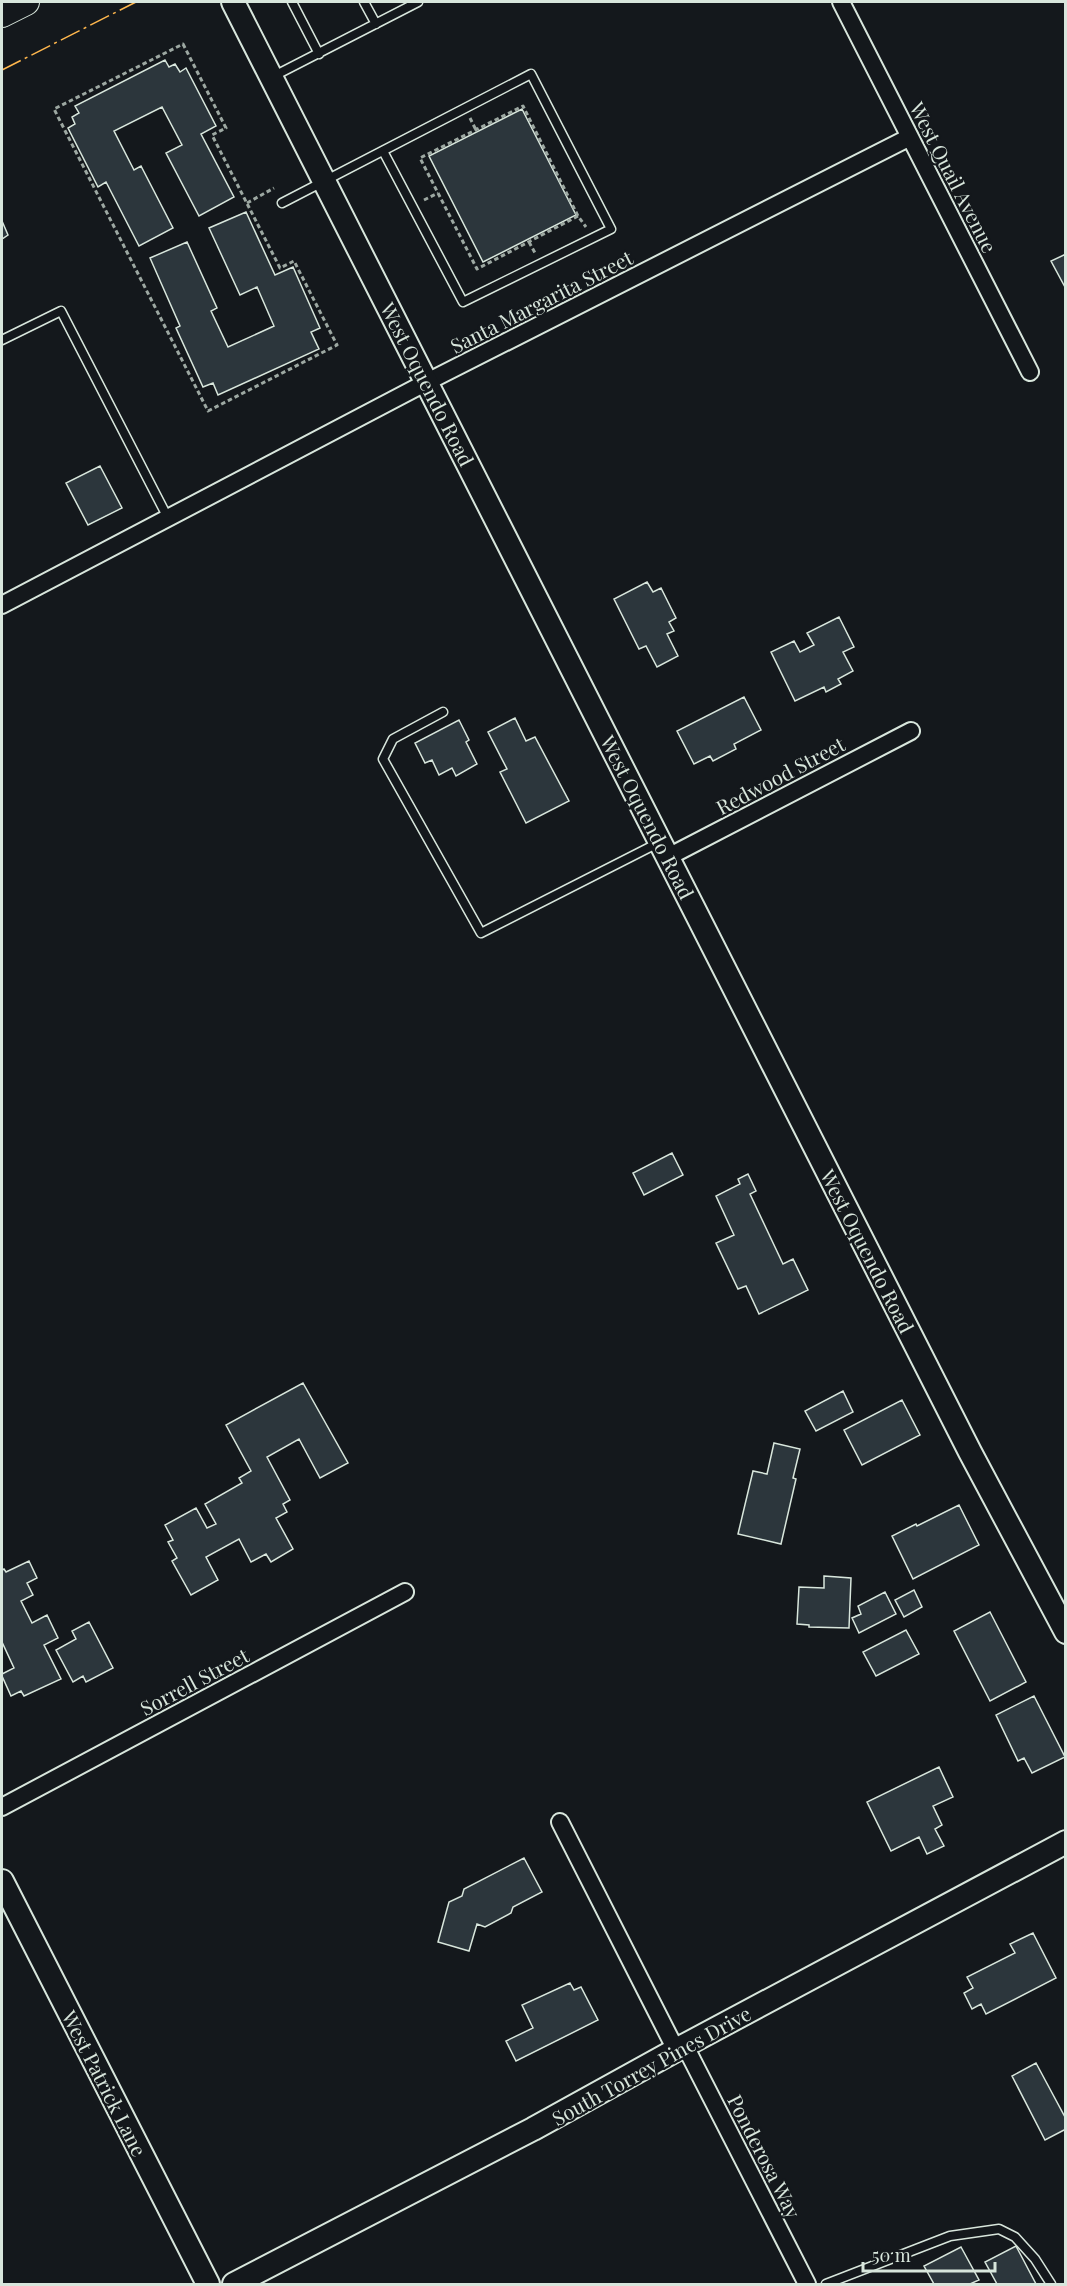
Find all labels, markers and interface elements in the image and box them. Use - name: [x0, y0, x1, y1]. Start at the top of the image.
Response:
- street label: West Quail Avenue: [904, 96, 1004, 257]
- street label: Santa Margarita Street: [445, 243, 638, 359]
- street label: West Oquendo Road: [375, 297, 481, 471]
- street label: Redwood Street: [711, 729, 850, 820]
- street label: West Oquendo Road: [595, 730, 701, 904]
- street label: West Oquendo Road: [815, 1164, 921, 1338]
- street label: Sorrell Street: [135, 1641, 254, 1721]
- street label: South Torrey Pines Drive: [547, 1999, 755, 2131]
- street label: West Patrick Lane: [56, 2005, 153, 2160]
- street label: Ponderosa Way: [722, 2089, 808, 2223]
- scale bar: [863, 2235, 995, 2273]
- text: 50 m: [872, 2243, 911, 2267]

